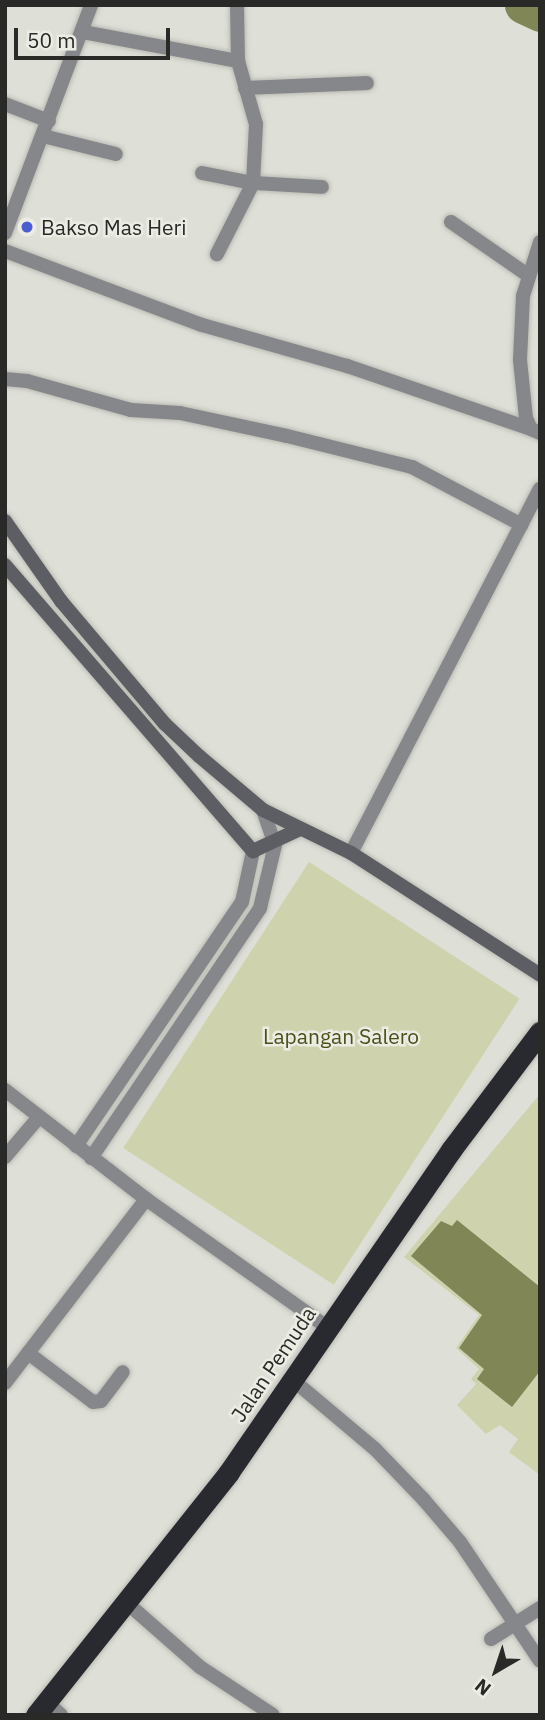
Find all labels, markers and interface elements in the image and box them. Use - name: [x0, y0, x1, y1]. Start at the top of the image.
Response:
- scale bar: [18, 14, 173, 58]
- text: 50 m: [27, 26, 76, 54]
- place label: Bakso Mas Heri: [41, 214, 187, 240]
- marker: Bakso Mas Heri: [19, 219, 35, 235]
- park label: Lapangan Salero: [263, 1023, 419, 1049]
- street label: Jalan Pemuda: [225, 1302, 321, 1426]
- north arrow: [461, 1636, 531, 1706]
- text: N: [470, 1674, 496, 1701]

